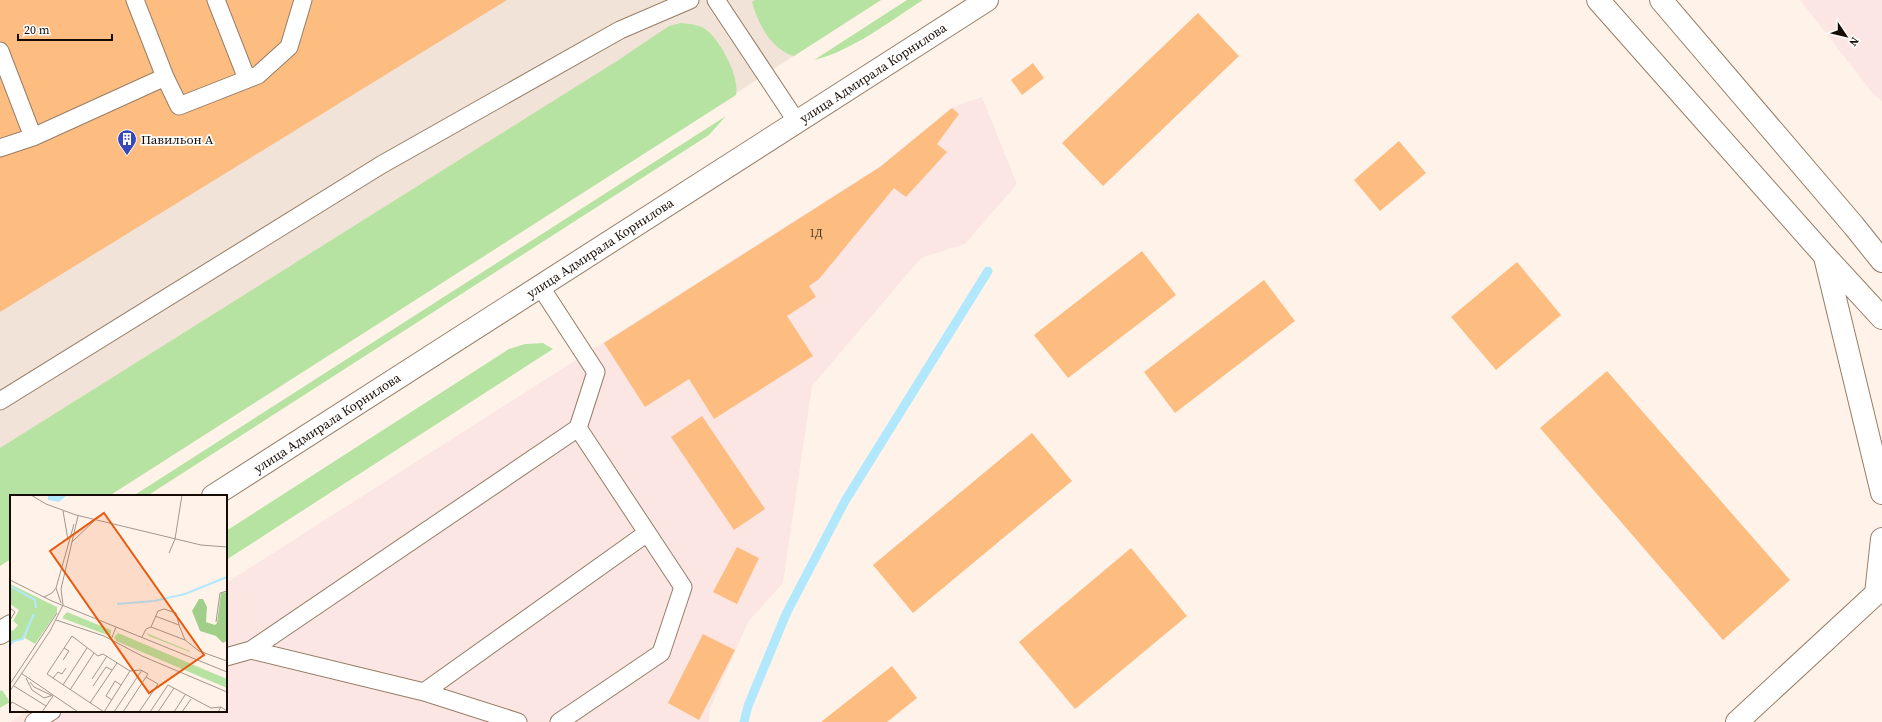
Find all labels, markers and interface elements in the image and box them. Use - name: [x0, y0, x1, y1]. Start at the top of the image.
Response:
- scale bar: [18, 16, 112, 42]
- north arrow: [1826, 16, 1866, 56]
- street label: улица Адмирала Корнилова: [796, 19, 950, 127]
- text: 20 m: [24, 22, 50, 38]
- text: N: [1845, 34, 1862, 49]
- building icon: Павильон А: [116, 128, 138, 156]
- place label: Павильон А: [141, 131, 214, 148]
- street label: улица Адмирала Корнилова: [523, 194, 677, 302]
- house number: 1Д: [809, 226, 823, 241]
- street label: улица Адмирала Корнилова: [250, 369, 404, 477]
- inset map: [10, 495, 227, 712]

